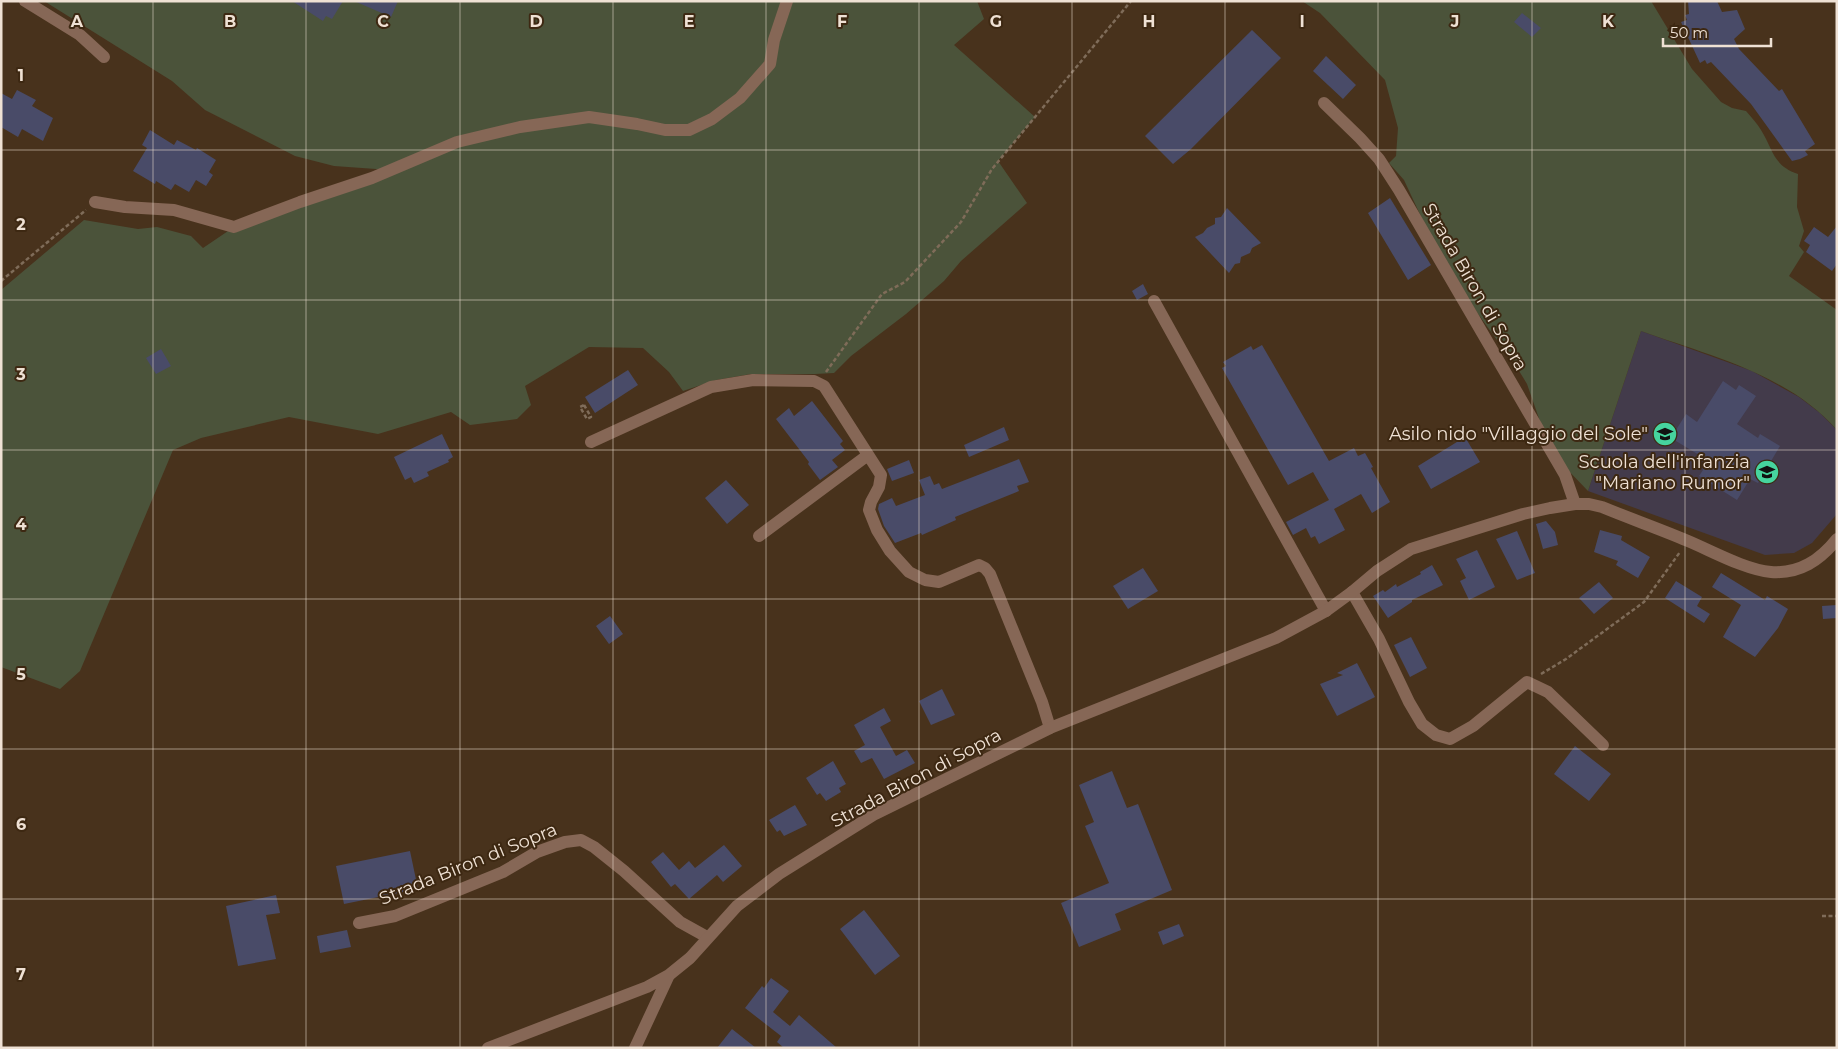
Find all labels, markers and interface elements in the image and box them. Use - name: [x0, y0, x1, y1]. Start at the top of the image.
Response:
- text: A: [70, 12, 84, 31]
- text: B: [224, 12, 236, 31]
- text: C: [377, 12, 389, 31]
- text: D: [529, 12, 543, 31]
- text: E: [684, 12, 694, 31]
- text: F: [837, 12, 847, 31]
- text: G: [990, 12, 1002, 31]
- text: H: [1143, 12, 1155, 31]
- text: I: [1299, 12, 1305, 31]
- text: J: [1450, 12, 1459, 31]
- text: K: [1602, 12, 1615, 31]
- scale bar: [1663, 15, 1770, 47]
- text: 50 m: [1670, 23, 1708, 42]
- text: 1: [18, 66, 24, 85]
- street label: Strada Biron di Sopra: [1418, 199, 1532, 375]
- text: 2: [16, 215, 26, 234]
- text: 3: [15, 365, 26, 384]
- school or university icon: Asilo nido "Villaggio del Sole": [1652, 421, 1678, 447]
- place label: Asilo nido "Villaggio del Sole": [1389, 423, 1648, 445]
- place label: Scuola dell'infanzia "Mariano Rumor": [1578, 451, 1750, 494]
- school or university icon: Scuola dell'infanzia "Mariano Rumor": [1754, 459, 1780, 485]
- text: 4: [15, 515, 27, 534]
- text: 5: [16, 665, 26, 684]
- street label: Strada Biron di Sopra: [827, 724, 1005, 832]
- text: 6: [16, 815, 26, 834]
- street label: Strada Biron di Sopra: [376, 818, 560, 910]
- text: 7: [16, 965, 26, 984]

